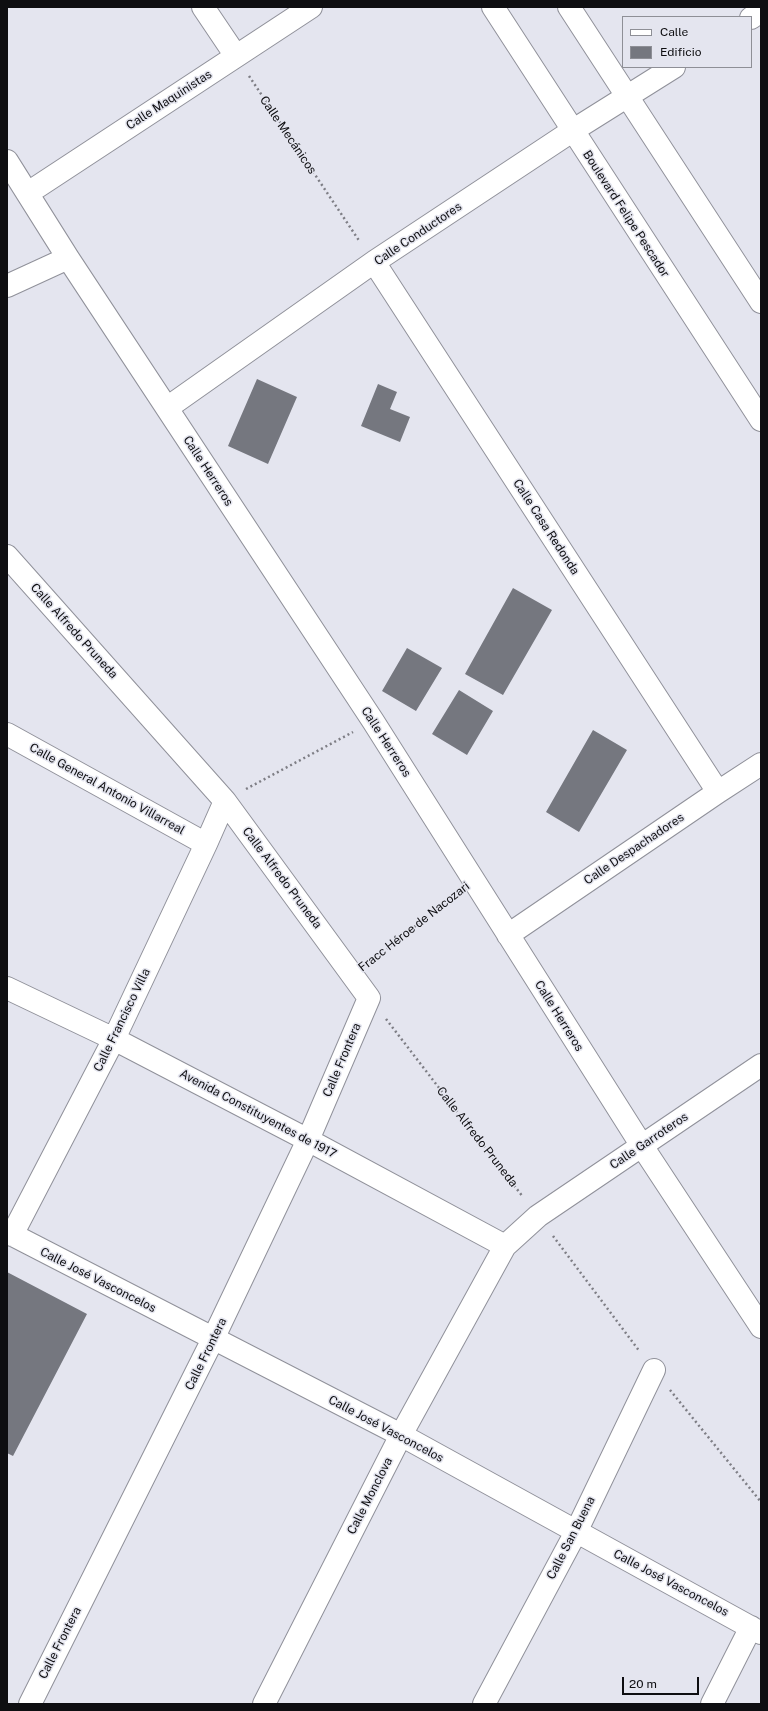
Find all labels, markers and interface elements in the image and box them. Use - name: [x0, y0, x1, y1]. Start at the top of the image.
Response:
- legend: [622, 16, 752, 68]
- text: Calle: [660, 25, 688, 39]
- text: Edificio: [660, 45, 702, 59]
- street label: Calle Maquinistas: [124, 67, 214, 133]
- street label: Calle Mecánicos: [257, 93, 319, 177]
- street label: Boulevard Felipe Pescador: [580, 148, 672, 280]
- street label: Calle Conductores: [372, 199, 464, 269]
- street label: Calle Herreros: [180, 433, 236, 509]
- street label: Calle Casa Redonda: [510, 476, 582, 578]
- street label: Calle Alfredo Pruneda: [27, 580, 121, 682]
- street label: Calle Herreros: [358, 704, 414, 780]
- street label: Calle General Antonio Villarreal: [27, 740, 187, 838]
- street label: Calle Despachadores: [581, 810, 687, 888]
- street label: Calle Alfredo Pruneda: [239, 825, 325, 931]
- street label: Fracc Héroe de Nacozari: [356, 879, 472, 975]
- street label: Calle Francisco Villa: [91, 966, 153, 1074]
- street label: Calle Herreros: [532, 978, 586, 1054]
- street label: Calle Frontera: [320, 1021, 364, 1099]
- street label: Avenida Constituyentes de 1917: [177, 1066, 339, 1162]
- street label: Calle Alfredo Pruneda: [433, 1084, 521, 1190]
- street label: Calle Garroteros: [607, 1110, 691, 1172]
- street label: Calle José Vasconcelos: [38, 1244, 158, 1316]
- street label: Calle Frontera: [182, 1315, 230, 1393]
- street label: Calle José Vasconcelos: [326, 1393, 446, 1465]
- street label: Calle Monclova: [344, 1455, 396, 1537]
- street label: Calle San Buena: [544, 1494, 598, 1582]
- street label: Calle José Vasconcelos: [611, 1547, 731, 1619]
- street label: Calle Frontera: [36, 1605, 84, 1681]
- scale bar: [624, 1669, 701, 1695]
- text: 20 m: [629, 1677, 657, 1691]

